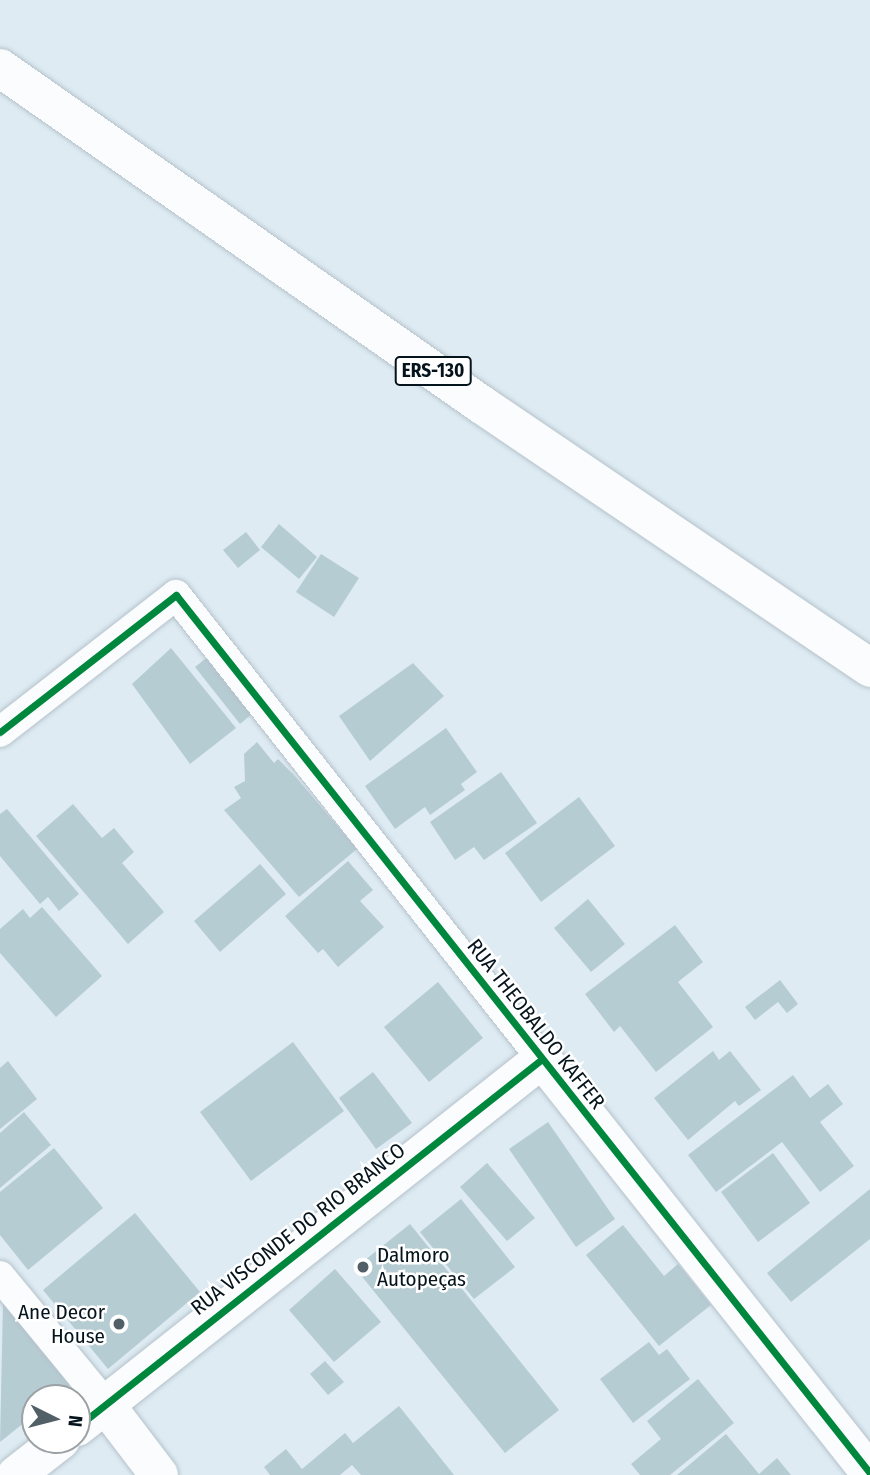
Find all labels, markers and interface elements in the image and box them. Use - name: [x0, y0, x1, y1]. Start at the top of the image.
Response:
- road number: ERS-130: [394, 356, 472, 386]
- street label: RUA THEOBALDO KAFFER: [462, 934, 610, 1114]
- street label: RUA VISCONDE DO RIO BRANCO: [186, 1138, 410, 1320]
- place label: Dalmoro Autopeças: [377, 1242, 466, 1292]
- marker: Dalmoro Autopeças: [355, 1259, 371, 1275]
- place label: Ane Decor House: [18, 1299, 105, 1349]
- marker: Ane Decor House: [111, 1316, 127, 1332]
- north arrow: [21, 1384, 91, 1454]
- text: N: [63, 1414, 87, 1428]

